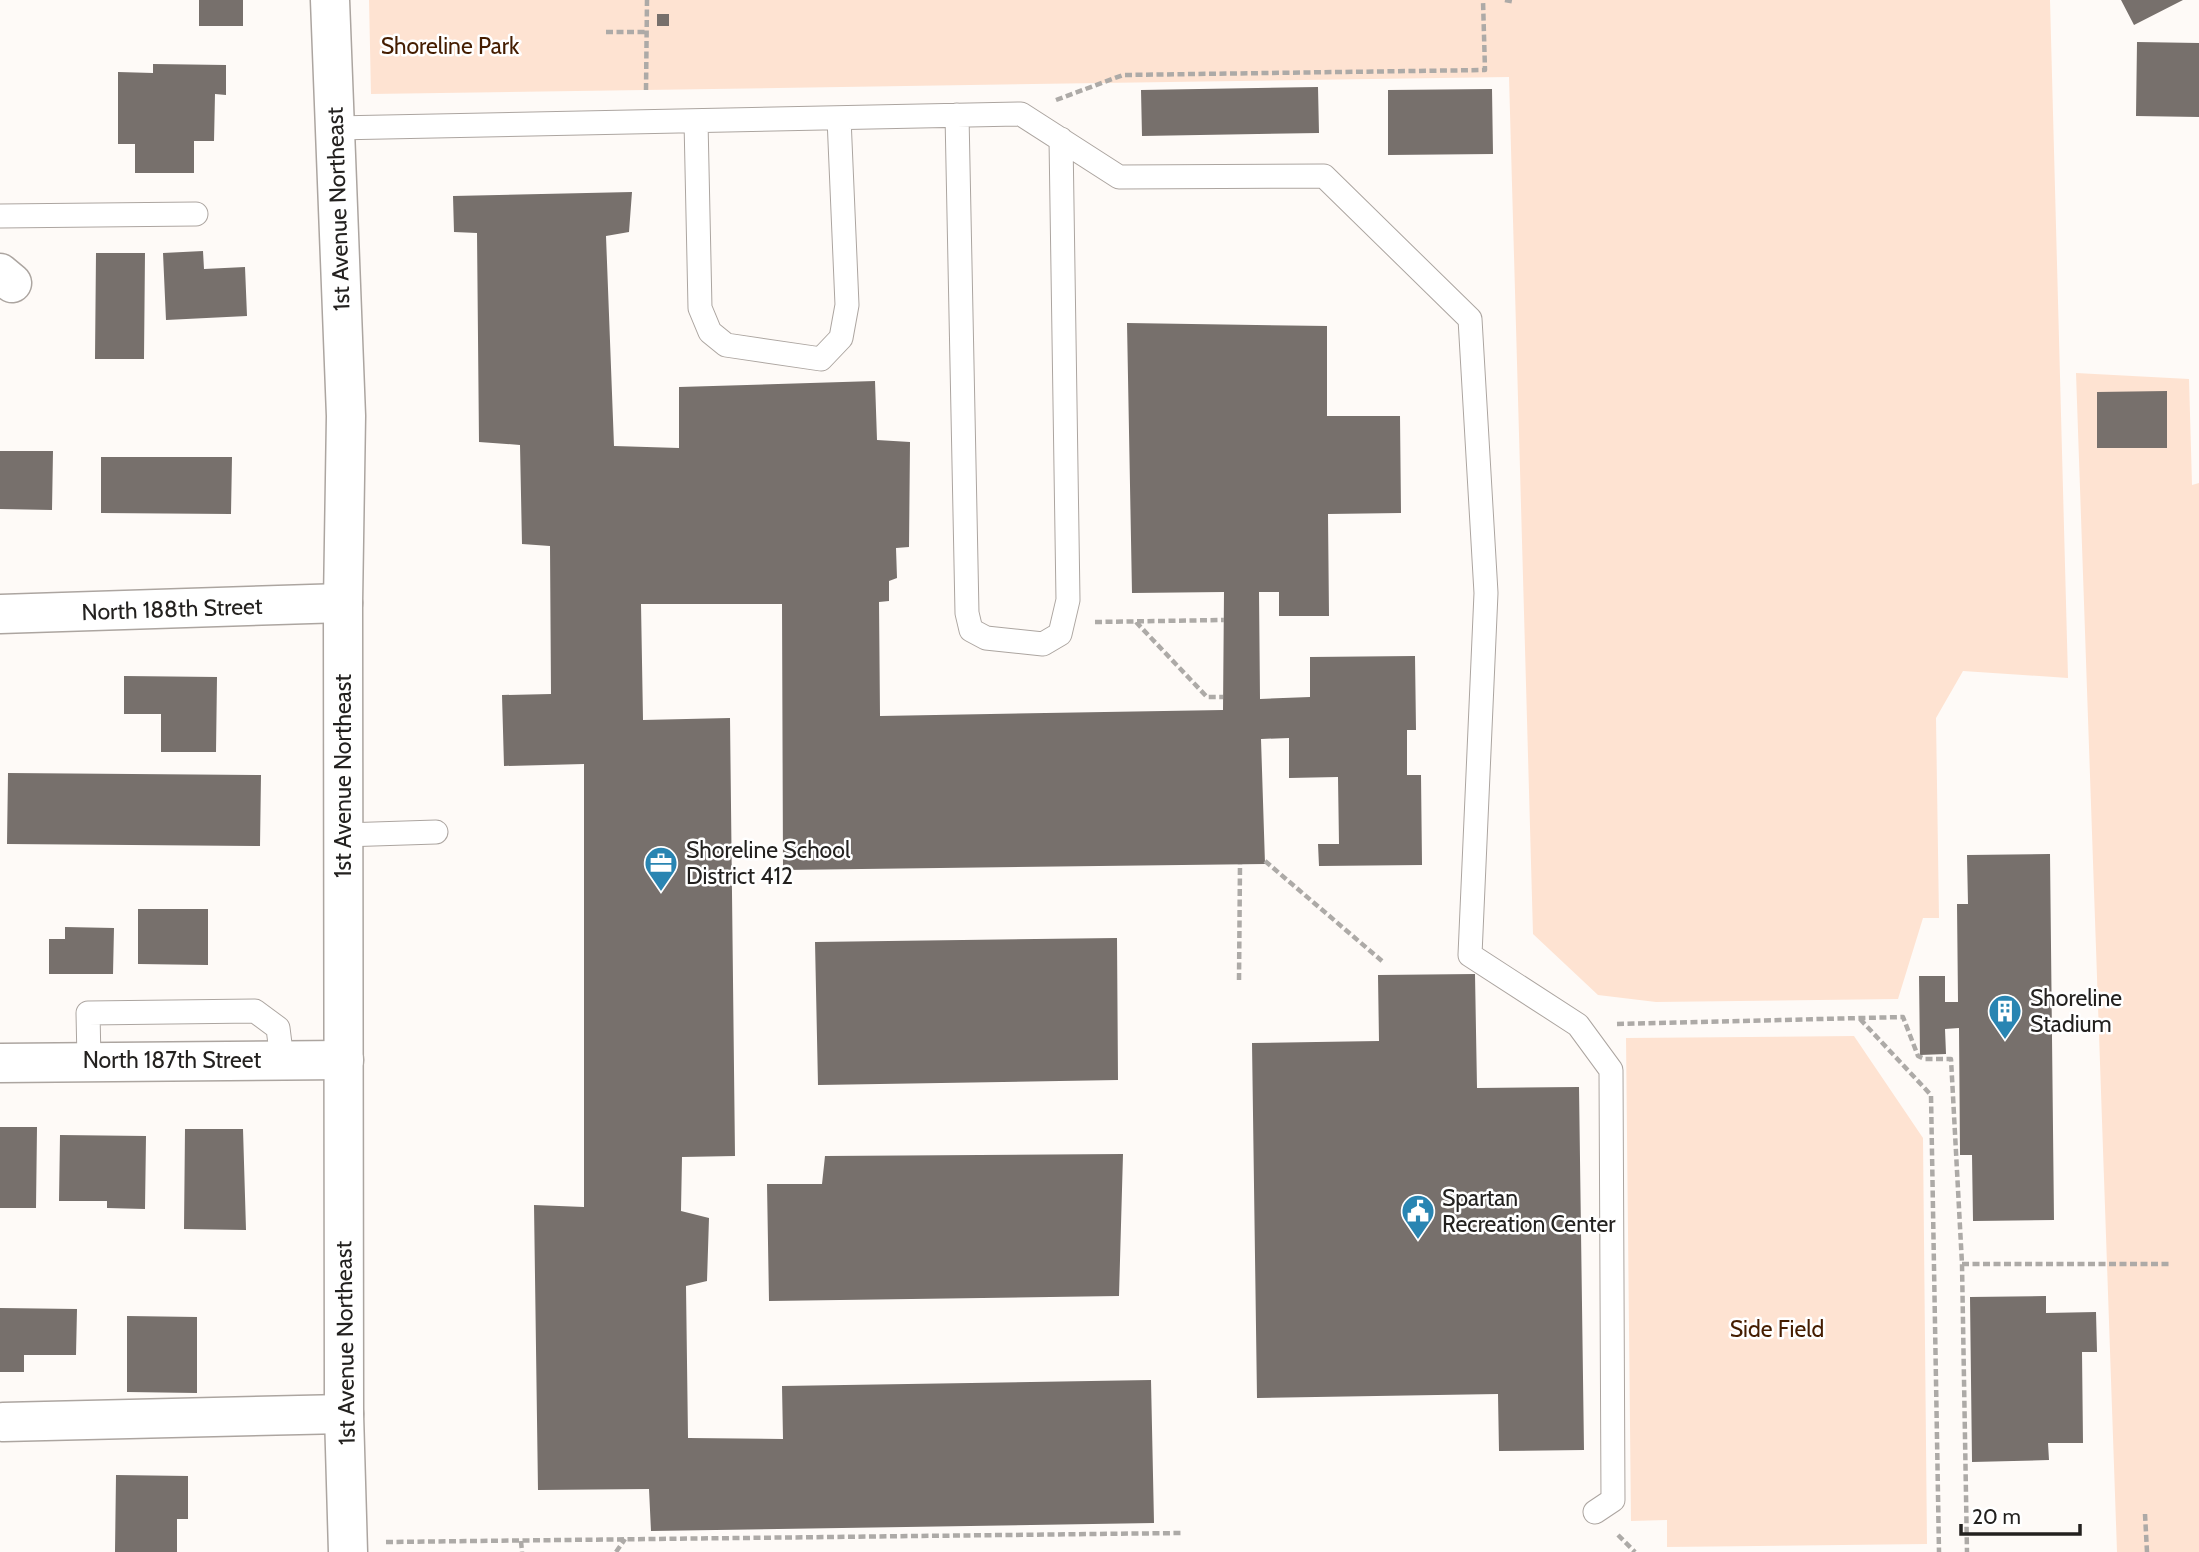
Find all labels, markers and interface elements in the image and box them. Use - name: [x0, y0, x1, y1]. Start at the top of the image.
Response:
- park label: Shoreline Park: [381, 32, 520, 60]
- street label: 1st Avenue Northeast: [320, 106, 356, 312]
- street label: North 188th Street: [81, 592, 263, 626]
- street label: 1st Avenue Northeast: [329, 674, 357, 878]
- place label: Shoreline School District 412: [686, 836, 851, 890]
- office icon: Shoreline School District 412: [642, 844, 680, 893]
- place label: Shoreline Stadium: [2030, 984, 2122, 1038]
- building icon: Shoreline Stadium: [1986, 992, 2024, 1041]
- street label: North 187th Street: [83, 1046, 262, 1074]
- place label: Spartan Recreation Center: [1442, 1184, 1616, 1238]
- public building icon: Spartan Recreation Center: [1399, 1192, 1437, 1241]
- street label: 1st Avenue Northeast: [329, 1240, 361, 1445]
- park label: Side Field: [1730, 1315, 1824, 1343]
- scale bar: [1961, 1492, 2080, 1536]
- text: 20 m: [1972, 1504, 2021, 1529]

